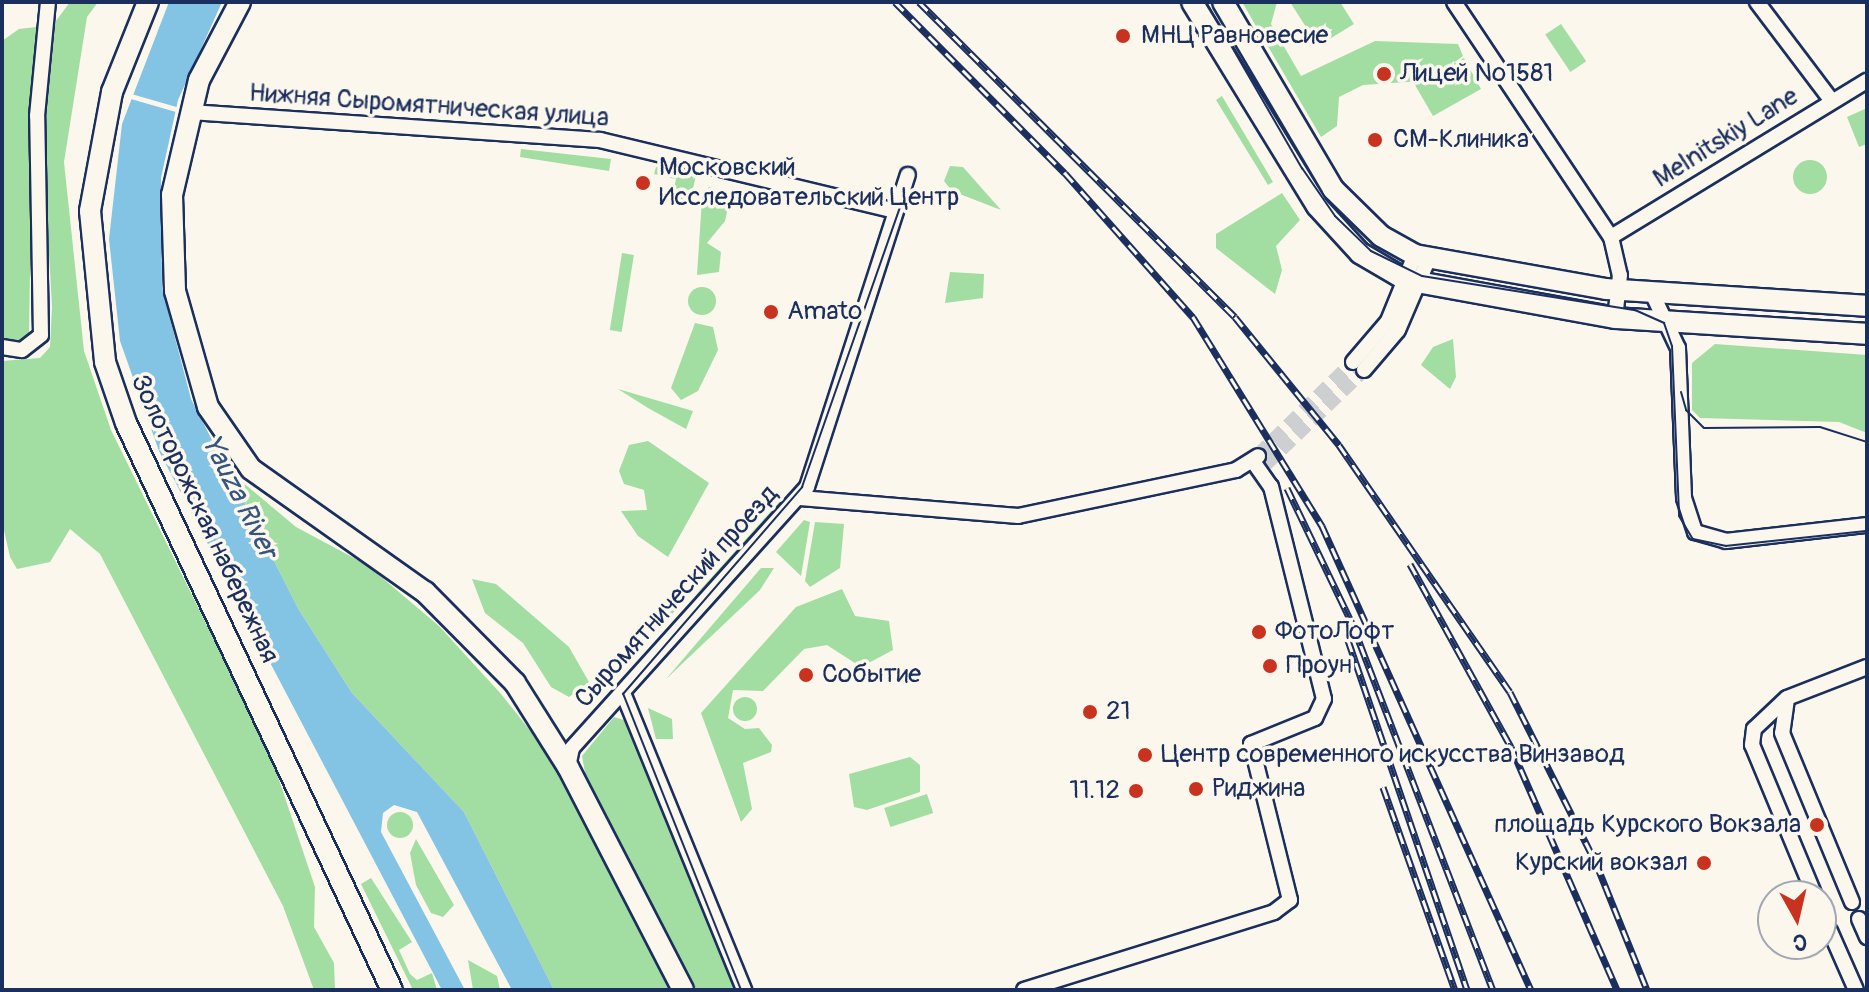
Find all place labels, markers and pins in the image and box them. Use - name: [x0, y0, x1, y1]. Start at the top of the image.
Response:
- place label: МНЦ Равновесие: [1141, 20, 1328, 52]
- marker: МНЦ Равновесие: [1112, 25, 1134, 47]
- place label: Лицей №1581: [1400, 58, 1553, 90]
- marker: Лицей №1581: [1375, 65, 1393, 83]
- place label: СМ-Клиника: [1393, 124, 1529, 156]
- marker: СМ-Клиника: [1364, 129, 1386, 151]
- place label: Московский Исследовательский Центр: [659, 152, 959, 214]
- marker: Московский Исследовательский Центр: [634, 174, 652, 192]
- place label: Amato: [787, 296, 862, 328]
- marker: Amato: [762, 303, 780, 321]
- place label: ФотоЛофт: [1275, 616, 1394, 648]
- marker: ФотоЛофт: [1250, 623, 1268, 641]
- place label: Проун: [1286, 650, 1352, 682]
- marker: Проун: [1261, 657, 1279, 675]
- place label: Событие: [822, 659, 921, 691]
- marker: Событие: [797, 666, 815, 684]
- place label: 21: [1106, 696, 1131, 728]
- marker: 21: [1081, 703, 1099, 721]
- place label: Центр современного искусства Винзавод: [1161, 739, 1625, 771]
- marker: Центр современного искусства Винзавод: [1136, 746, 1154, 764]
- place label: Риджина: [1212, 773, 1305, 805]
- place label: 11.12: [1069, 775, 1120, 807]
- marker: Риджина: [1187, 780, 1205, 798]
- marker: 11.12: [1127, 782, 1145, 800]
- place label: площадь Курского Вокзала: [1494, 809, 1801, 841]
- marker: площадь Курского Вокзала: [1808, 816, 1826, 834]
- place label: Курский вокзал: [1515, 847, 1688, 879]
- marker: Курский вокзал: [1695, 854, 1713, 872]

